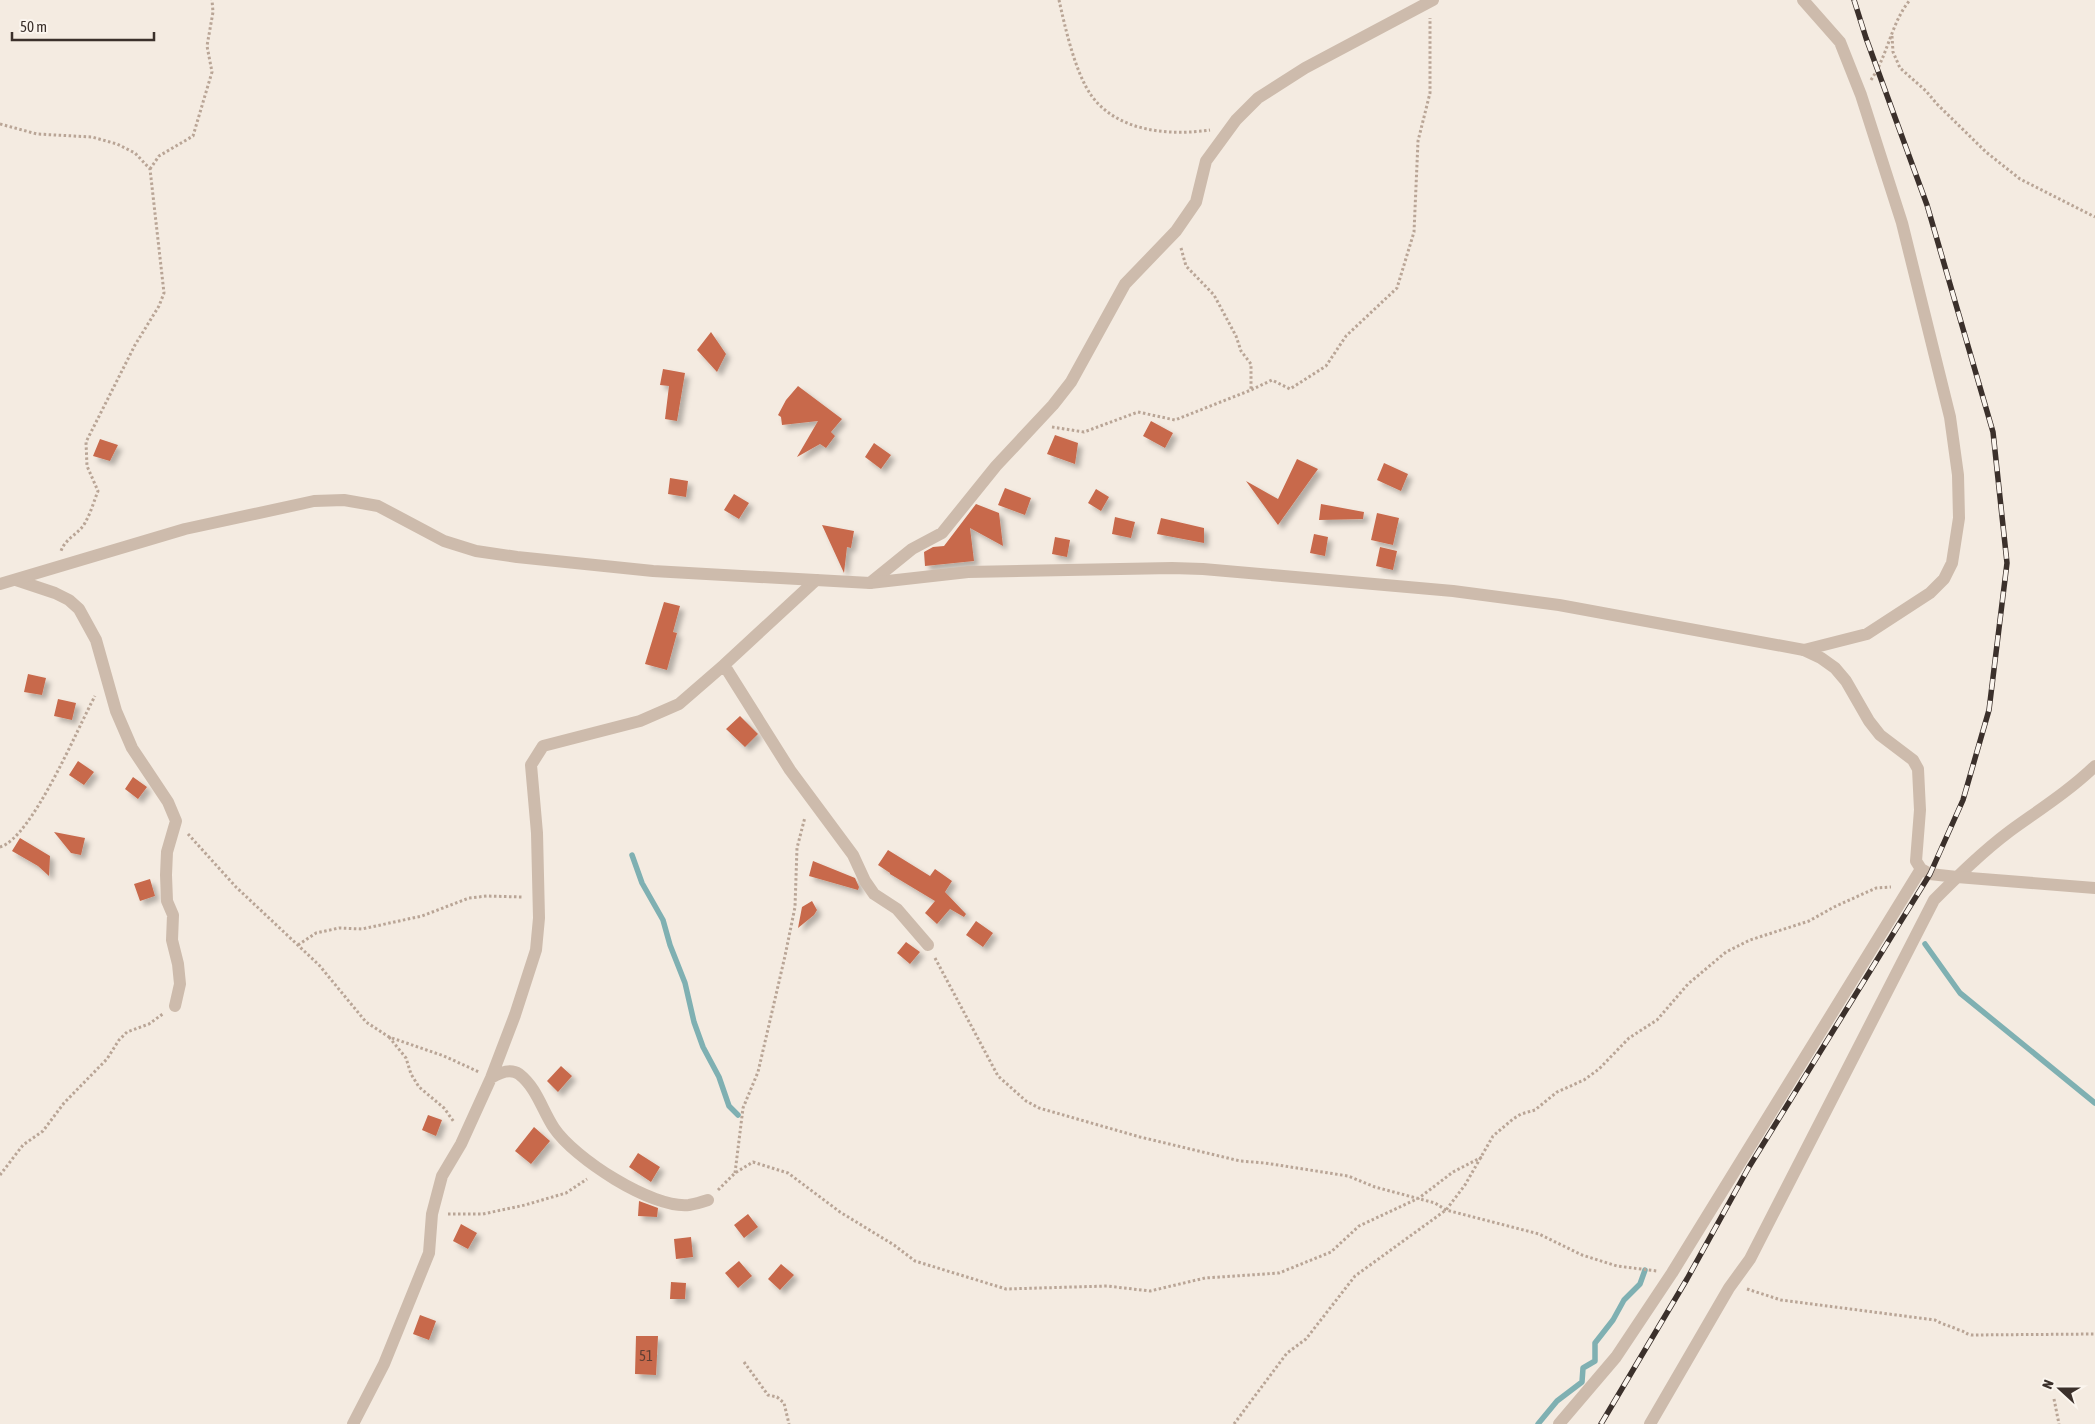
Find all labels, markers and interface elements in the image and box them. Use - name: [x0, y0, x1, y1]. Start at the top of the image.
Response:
- scale bar: [12, 10, 155, 42]
- text: 50 m: [20, 18, 47, 35]
- house number: 51: [639, 1347, 653, 1364]
- north arrow: [2035, 1364, 2085, 1414]
- text: N: [2039, 1378, 2057, 1391]

